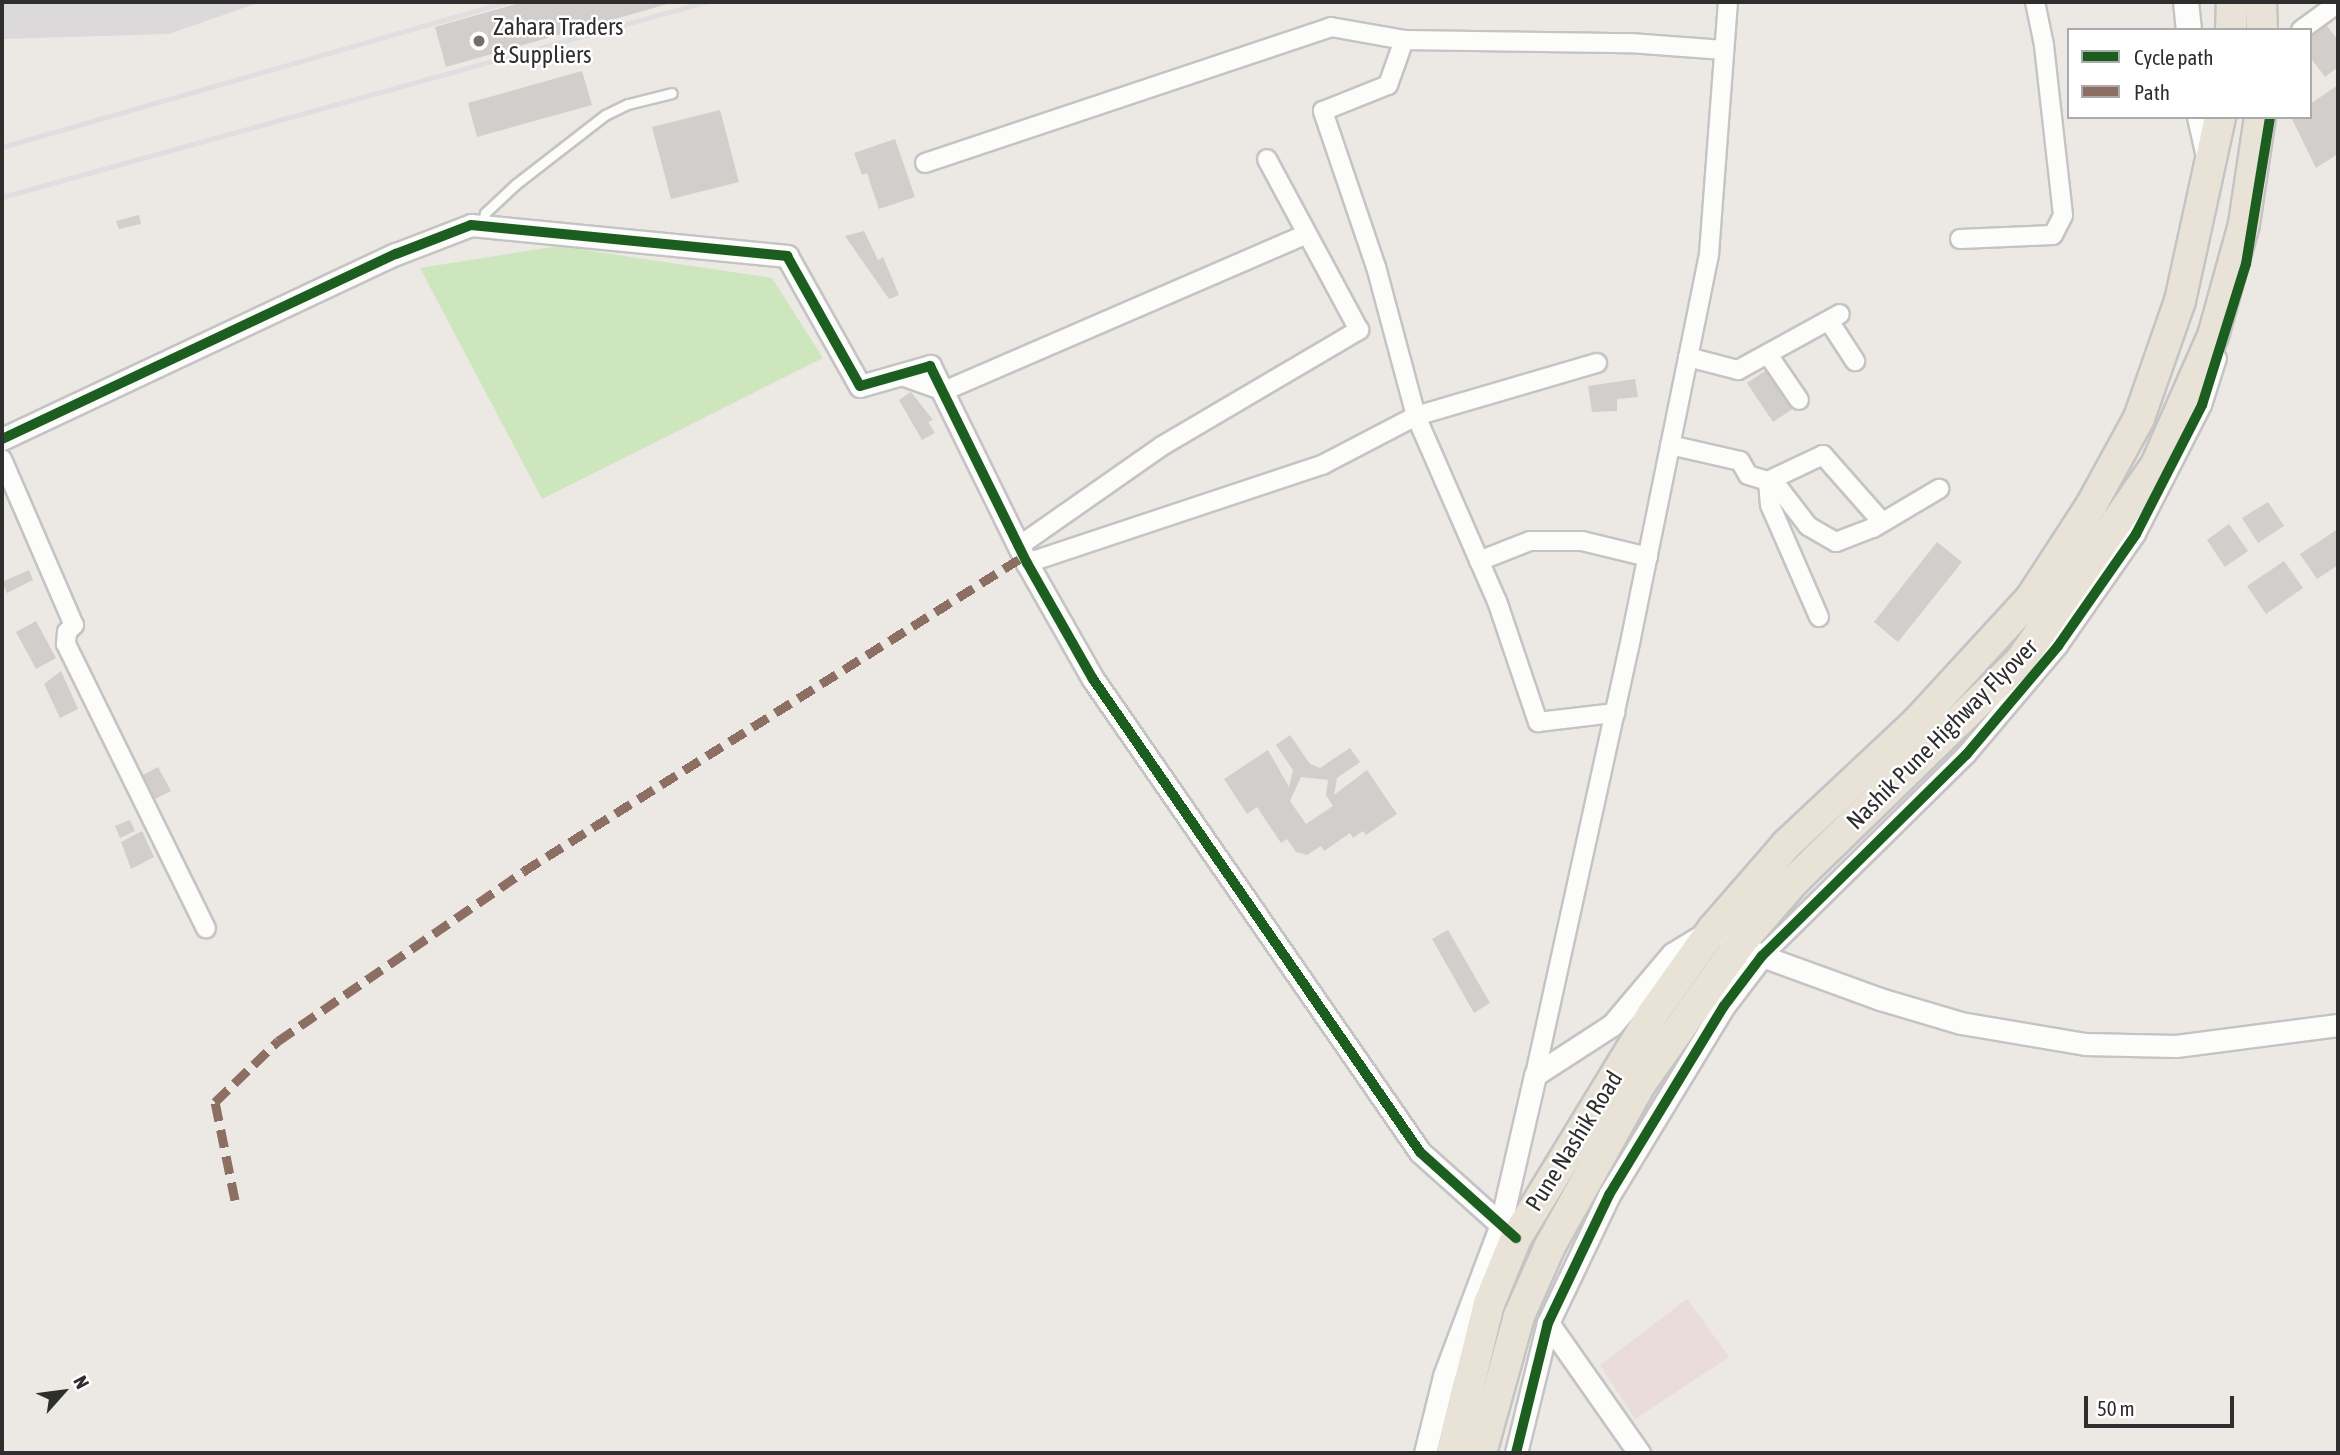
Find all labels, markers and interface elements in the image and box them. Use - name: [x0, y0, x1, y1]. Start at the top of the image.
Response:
- place label: Zahara Traders & Suppliers: [493, 13, 623, 69]
- legend: [2067, 28, 2312, 119]
- marker: Zahara Traders & Suppliers: [471, 33, 487, 49]
- text: Cycle path: [2134, 45, 2213, 69]
- text: Path: [2134, 80, 2170, 104]
- street label: Nashik Pune Highway Flyover: [1841, 633, 2043, 835]
- street label: Pune Nashik Road: [1519, 1066, 1629, 1216]
- north arrow: [28, 1357, 98, 1427]
- text: N: [69, 1372, 94, 1392]
- scale bar: [2088, 1382, 2238, 1426]
- text: 50 m: [2097, 1396, 2135, 1420]

